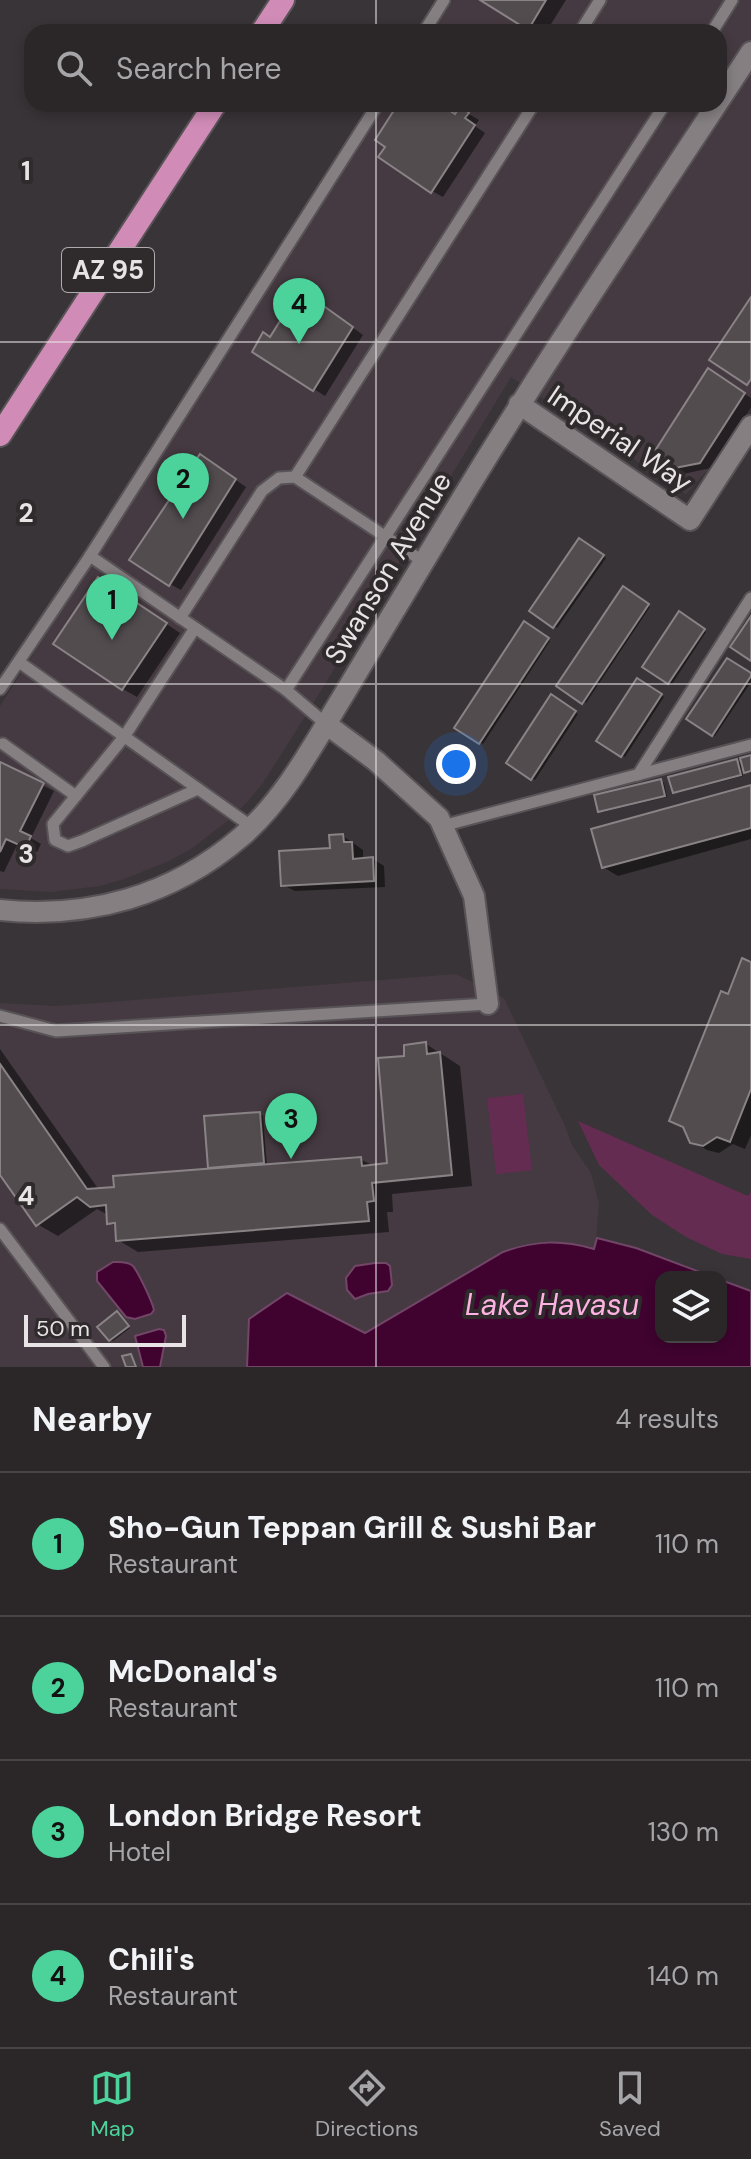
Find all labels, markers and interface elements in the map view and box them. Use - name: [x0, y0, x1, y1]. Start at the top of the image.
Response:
- search box: [24, 24, 727, 112]
- icon: search: [52, 46, 96, 90]
- text: Search here: [116, 49, 282, 88]
- text: 1: [21, 154, 31, 188]
- road number: AZ 95: [62, 248, 154, 292]
- pin: 4: [273, 278, 325, 344]
- street label: Imperial Way: [540, 377, 700, 501]
- pin: 2: [157, 453, 209, 519]
- street label: Swanson Avenue: [316, 465, 460, 671]
- text: 2: [18, 496, 34, 530]
- pin: 1: [86, 574, 138, 640]
- your location: [436, 744, 476, 784]
- text: 3: [18, 837, 34, 871]
- pin: 3: [265, 1093, 317, 1159]
- text: 4: [18, 1179, 34, 1213]
- map controls: [655, 1271, 727, 1343]
- button: layers: [655, 1271, 727, 1343]
- water label: Lake Havasu: [465, 1285, 639, 1324]
- scale bar: [24, 1311, 186, 1347]
- text: 50 m: [36, 1314, 90, 1343]
- text: Nearby: [32, 1397, 152, 1442]
- text: 4 results: [615, 1402, 719, 1436]
- text: Sho-Gun Teppan Grill & Sushi Bar: [108, 1508, 596, 1547]
- text: 1: [53, 1527, 63, 1561]
- text: 110 m: [655, 1527, 719, 1561]
- text: Restaurant: [108, 1547, 238, 1581]
- text: McDonald's: [108, 1652, 278, 1691]
- text: 2: [50, 1671, 66, 1705]
- text: 110 m: [655, 1671, 719, 1705]
- text: Restaurant: [108, 1691, 238, 1725]
- text: London Bridge Resort: [108, 1796, 422, 1835]
- text: 3: [50, 1815, 66, 1849]
- text: 130 m: [648, 1815, 719, 1849]
- text: Hotel: [108, 1835, 171, 1869]
- text: Chili's: [108, 1940, 195, 1979]
- text: 4: [50, 1959, 66, 1993]
- text: 140 m: [647, 1959, 719, 1993]
- text: Restaurant: [108, 1979, 238, 2013]
- tab: Map: [90, 2066, 135, 2143]
- tab: Directions: [315, 2066, 419, 2143]
- tab: Saved: [599, 2066, 661, 2143]

